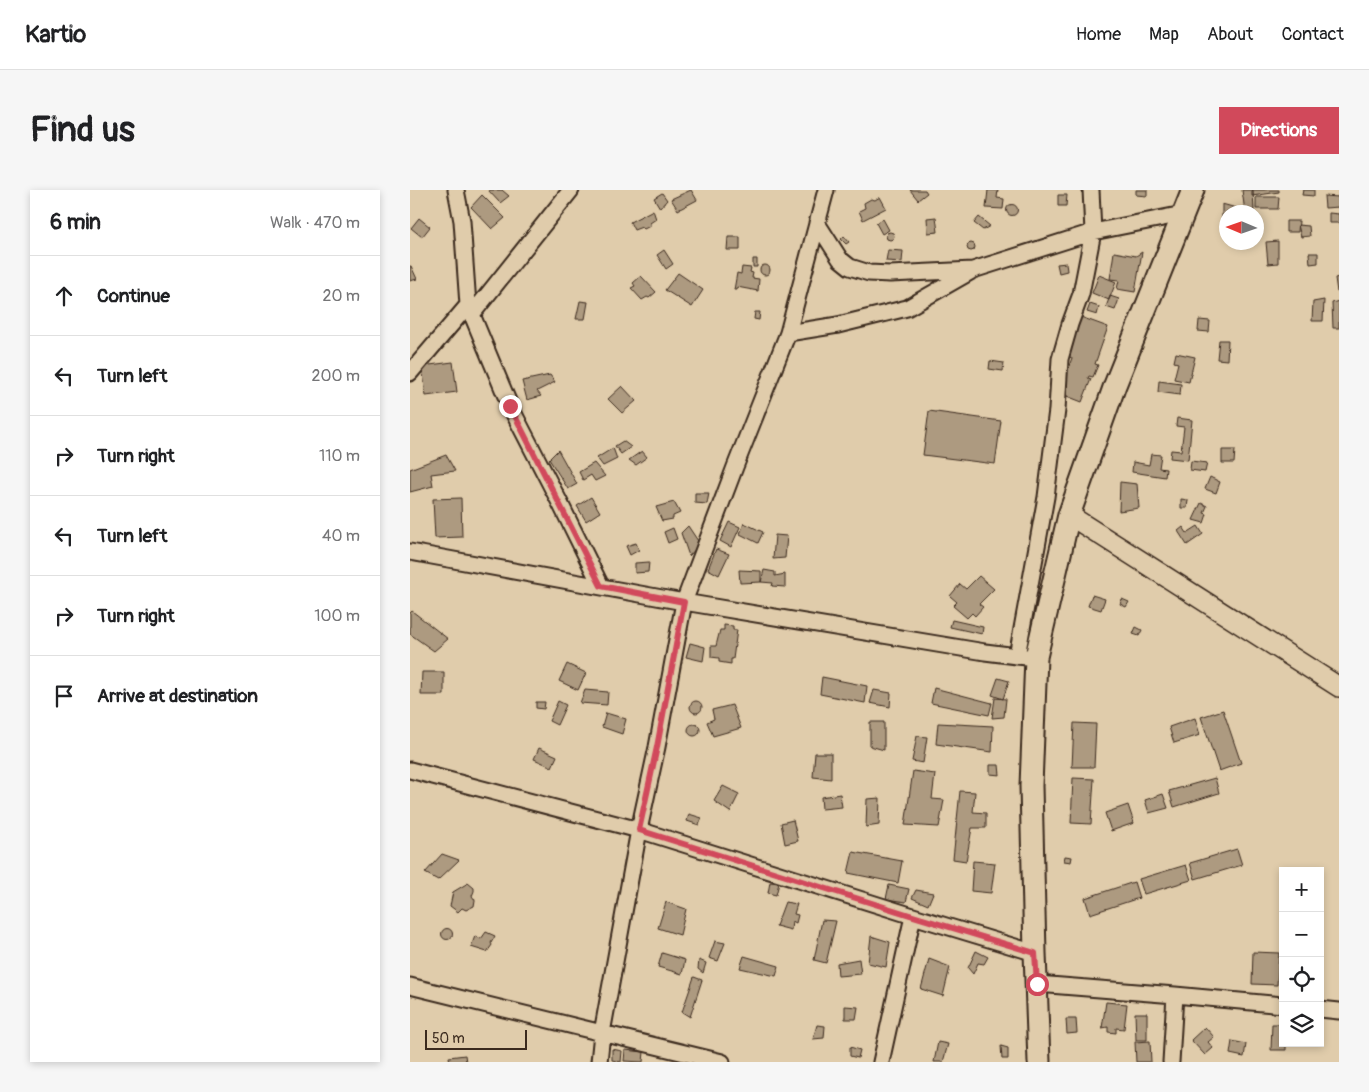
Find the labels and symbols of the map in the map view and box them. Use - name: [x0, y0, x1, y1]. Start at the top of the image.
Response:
- north arrow: [1219, 205, 1264, 250]
- route end: [499, 395, 522, 418]
- route start: [1026, 973, 1049, 996]
- scale bar: [425, 1027, 528, 1050]

